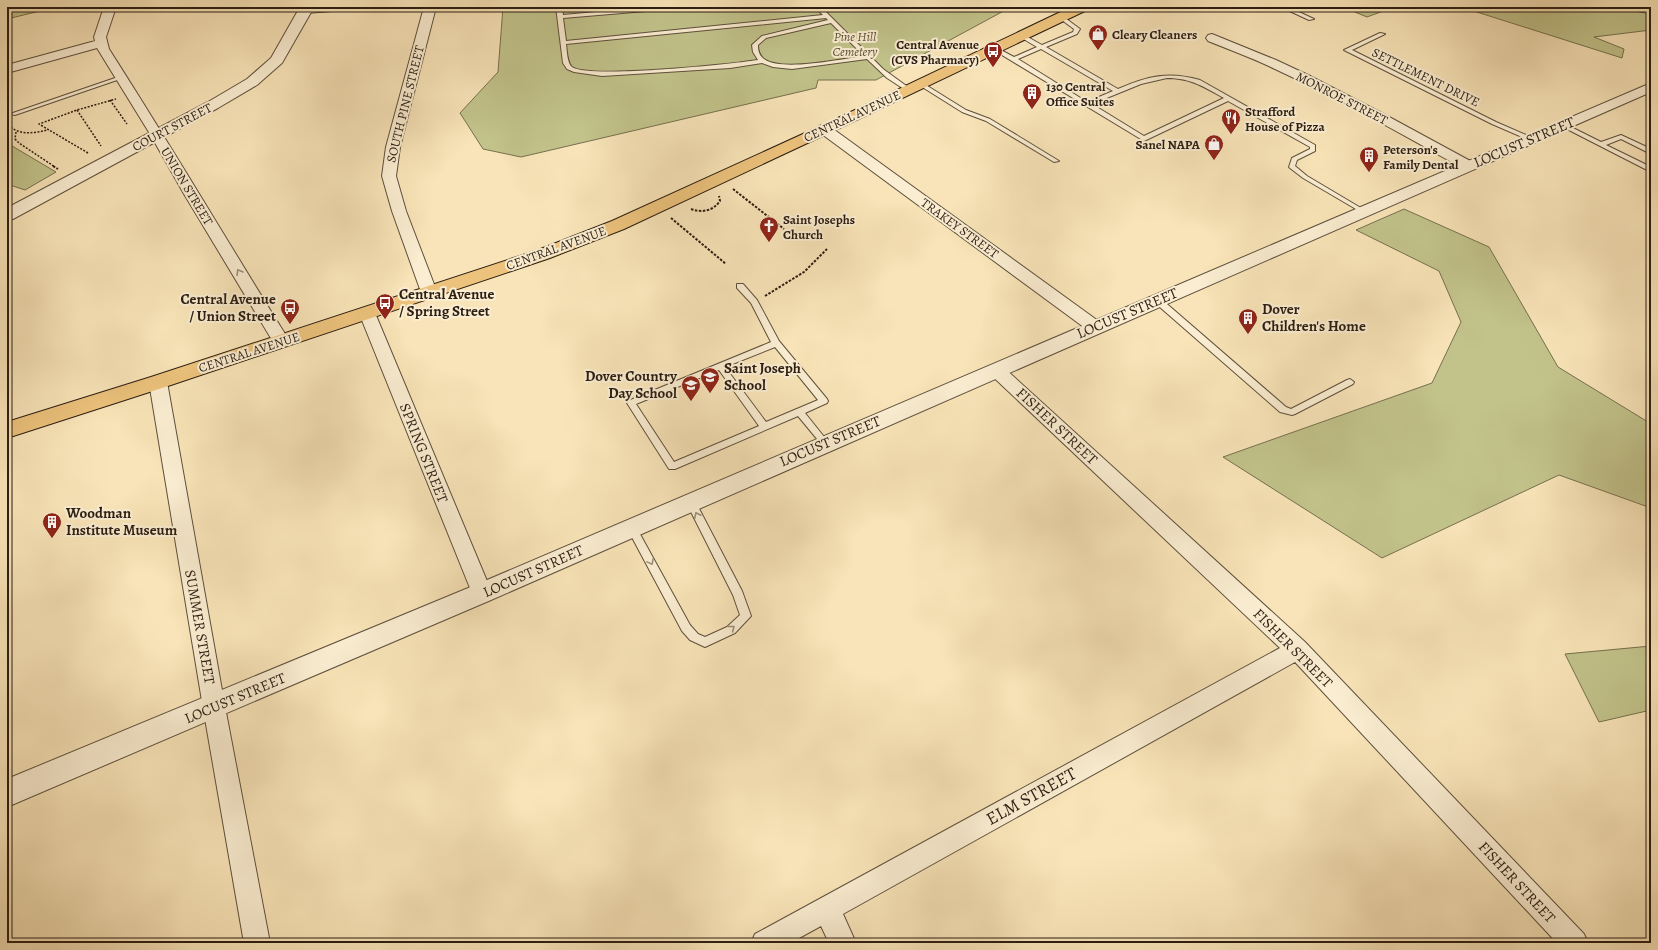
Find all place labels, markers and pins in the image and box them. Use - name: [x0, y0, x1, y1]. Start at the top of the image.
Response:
- shop icon: Cleary Cleaners: [1087, 23, 1109, 51]
- place label: Cleary Cleaners: [1112, 26, 1197, 43]
- place label: Central Avenue (CVS Pharmacy): [891, 36, 979, 68]
- bus stop icon: Central Avenue (CVS Pharmacy): [982, 40, 1004, 68]
- place label: 130 Central Office Suites: [1046, 78, 1114, 110]
- building icon: 130 Central Office Suites: [1021, 82, 1043, 110]
- place label: Strafford House of Pizza: [1245, 103, 1325, 135]
- restaurant icon: Strafford House of Pizza: [1220, 107, 1242, 135]
- shop icon: Sanel NAPA: [1203, 133, 1225, 161]
- place label: Sanel NAPA: [1135, 136, 1201, 153]
- place label: Peterson's Family Dental: [1383, 141, 1459, 173]
- building icon: Peterson's Family Dental: [1358, 145, 1380, 173]
- place label: Saint Josephs Church: [783, 211, 855, 243]
- church icon: Saint Josephs Church: [758, 215, 780, 243]
- place label: Central Avenue / Spring Street: [399, 284, 495, 321]
- place label: Central Avenue / Union Street: [181, 289, 276, 326]
- bus stop icon: Central Avenue / Spring Street: [374, 292, 396, 320]
- bus stop icon: Central Avenue / Union Street: [279, 297, 301, 325]
- place label: Dover Children's Home: [1262, 299, 1366, 336]
- building icon: Dover Children's Home: [1237, 307, 1259, 335]
- place label: Saint Joseph School: [724, 358, 801, 395]
- place label: Dover Country Day School: [585, 366, 678, 403]
- school or university icon: Saint Joseph School: [699, 366, 721, 394]
- school or university icon: Dover Country Day School: [680, 374, 702, 402]
- place label: Woodman Institute Museum: [65, 503, 178, 540]
- building icon: Woodman Institute Museum: [41, 511, 63, 539]

